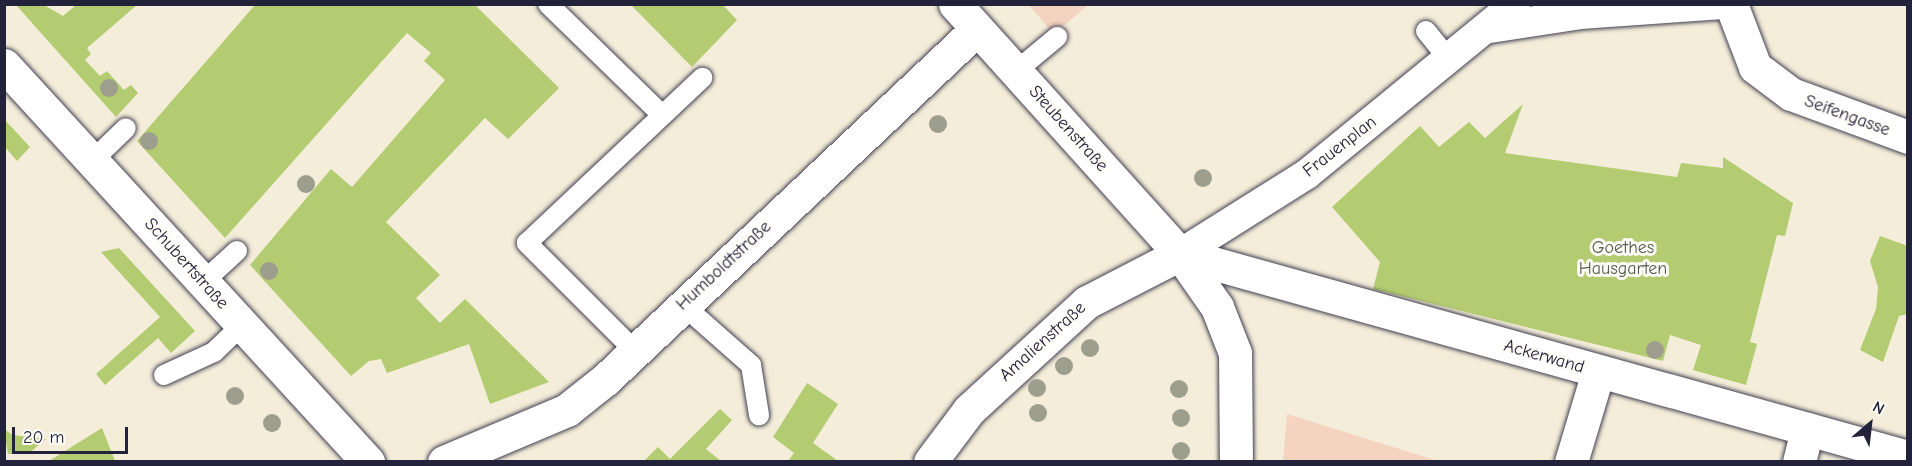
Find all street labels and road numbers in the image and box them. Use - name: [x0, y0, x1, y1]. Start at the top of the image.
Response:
- street label: Steubenstraße: [1024, 81, 1112, 177]
- street label: Seifengasse: [1801, 91, 1893, 141]
- street label: Frauenplan: [1299, 112, 1381, 182]
- street label: Schubertstraße: [139, 214, 233, 314]
- street label: Humboldtstraße: [672, 216, 776, 316]
- street label: Amalienstraße: [995, 298, 1091, 386]
- street label: Ackerwand: [1501, 335, 1587, 379]

